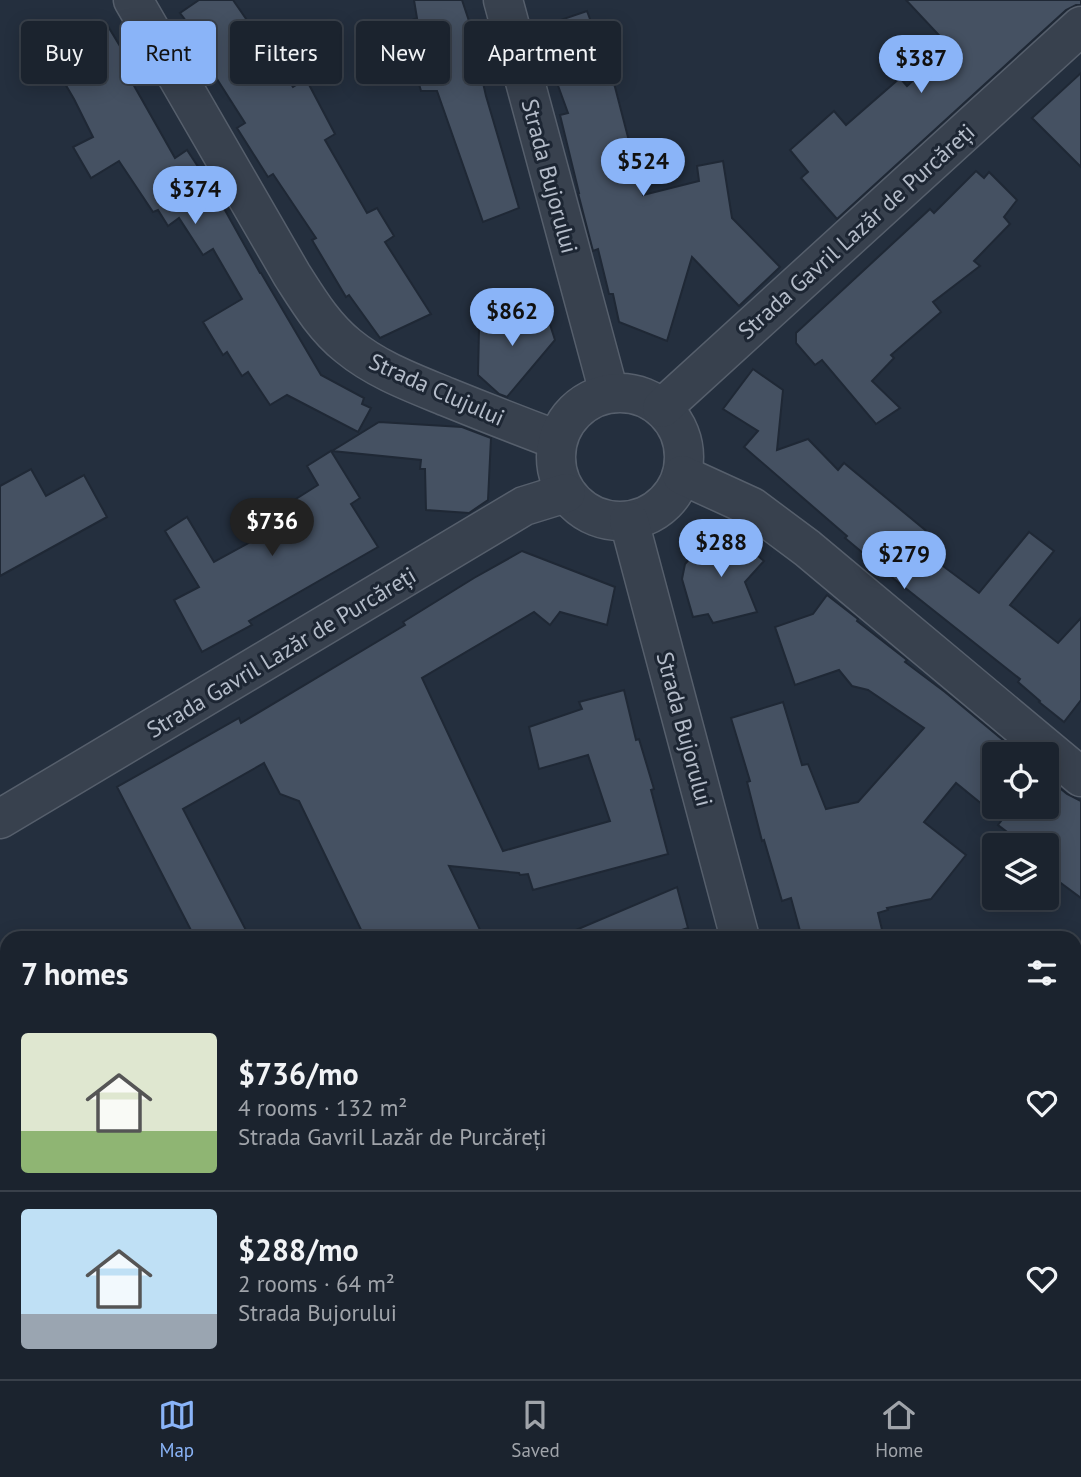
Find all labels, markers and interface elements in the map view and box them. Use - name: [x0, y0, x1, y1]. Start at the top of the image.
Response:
- chip: Buy: [21, 21, 107, 84]
- chip: Rent: [121, 21, 216, 84]
- chip: Filters: [230, 21, 342, 84]
- chip: New: [356, 21, 450, 84]
- chip: Apartment: [464, 21, 621, 84]
- pin: $387: [880, 36, 962, 95]
- text: $387: [895, 43, 947, 72]
- street label: Strada Bujorului: [515, 95, 585, 257]
- street label: Strada Gavril Lazăr de Purcăreți: [732, 117, 980, 345]
- pin: $524: [602, 138, 684, 198]
- text: $524: [617, 146, 669, 175]
- pin: $374: [154, 166, 236, 226]
- text: $374: [169, 174, 221, 203]
- pin: $862: [471, 288, 553, 348]
- text: $862: [486, 296, 538, 325]
- street label: Strada Clujului: [365, 346, 509, 432]
- pin: $736: [231, 498, 313, 558]
- text: $736: [246, 506, 298, 535]
- pin: $288: [680, 520, 762, 579]
- text: $288: [695, 527, 747, 556]
- pin: $279: [863, 532, 945, 591]
- text: $279: [878, 539, 930, 568]
- street label: Strada Gavril Lazăr de Purcăreți: [141, 560, 421, 744]
- street label: Strada Bujorului: [650, 648, 720, 810]
- map controls: [982, 742, 1059, 910]
- button: locate: [982, 742, 1059, 819]
- button: layers: [982, 833, 1059, 910]
- text: 7 homes: [21, 954, 129, 993]
- icon: filters: [1023, 954, 1061, 992]
- text: $736/mo: [238, 1054, 359, 1093]
- icon: home: [77, 1061, 161, 1145]
- icon: heart: [1023, 1084, 1061, 1122]
- text: 4 rooms · 132 m²: [238, 1093, 407, 1122]
- text: Strada Gavril Lazăr de Purcăreți: [238, 1122, 547, 1151]
- text: $288/mo: [238, 1230, 359, 1269]
- icon: home: [77, 1237, 161, 1321]
- icon: heart: [1023, 1260, 1061, 1298]
- text: 2 rooms · 64 m²: [238, 1269, 395, 1298]
- text: Strada Bujorului: [238, 1298, 397, 1327]
- tab: Map: [158, 1396, 196, 1462]
- tab: Saved: [511, 1396, 560, 1462]
- tab: Home: [875, 1396, 923, 1462]

